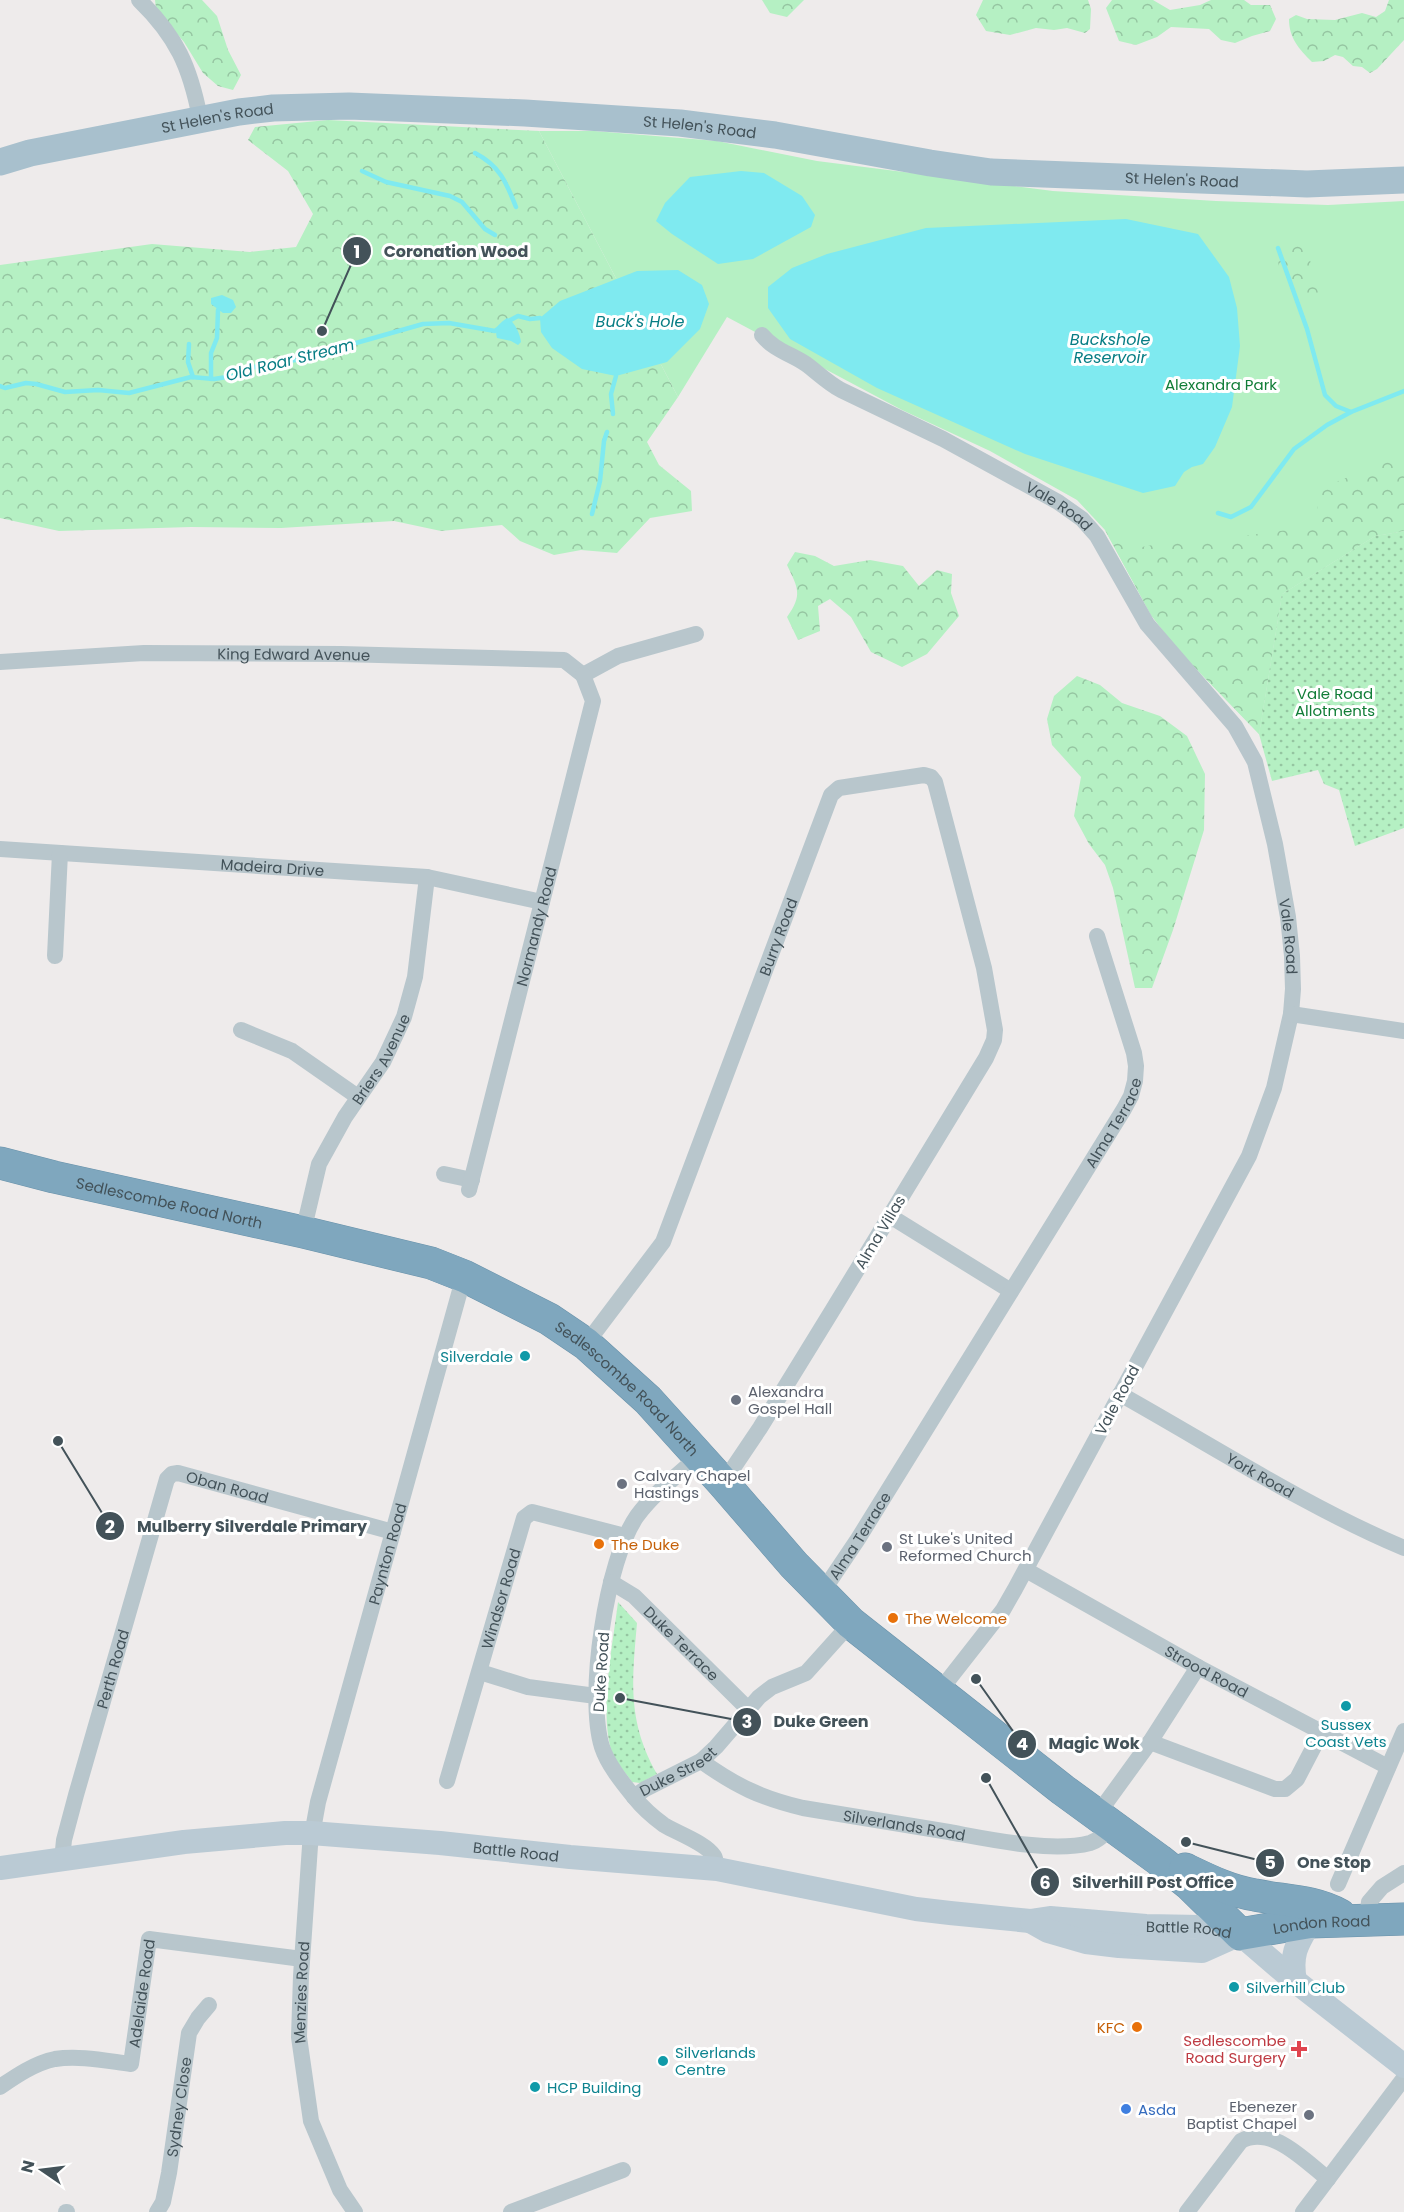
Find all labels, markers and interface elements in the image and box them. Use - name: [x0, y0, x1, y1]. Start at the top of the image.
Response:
- street label: St Helen's Road: [159, 98, 275, 138]
- street label: St Helen's Road: [642, 110, 758, 143]
- street label: St Helen's Road: [1125, 167, 1239, 192]
- callout: Coronation Wood: [342, 234, 541, 268]
- text: 1: [354, 239, 360, 264]
- text: Coronation Wood: [384, 240, 528, 263]
- water label: Buck's Hole: [596, 310, 684, 333]
- water label: Buckshole Reservoir: [1070, 328, 1150, 369]
- water label: Old Roar Stream: [223, 333, 357, 387]
- park label: Alexandra Park: [1165, 374, 1277, 395]
- street label: Vale Road: [1022, 476, 1098, 535]
- street label: King Edward Avenue: [217, 643, 370, 665]
- park label: Vale Road Allotments: [1295, 683, 1375, 721]
- street label: Madeira Drive: [220, 853, 325, 881]
- street label: Normandy Road: [511, 864, 561, 988]
- street label: Burry Road: [754, 895, 802, 979]
- street label: Vale Road: [1274, 897, 1303, 975]
- street label: Briers Avenue: [346, 1010, 415, 1108]
- street label: Alma Terrace: [1080, 1075, 1146, 1172]
- street label: Sedlescombe Road North: [74, 1172, 265, 1233]
- street label: Alma Villas: [850, 1191, 910, 1273]
- street label: Sedlescombe Road North: [551, 1316, 704, 1460]
- place label: Silverdale: [440, 1346, 513, 1367]
- marker: Silverdale: [518, 1349, 532, 1363]
- street label: Vale Road: [1090, 1361, 1144, 1439]
- place label: Alexandra Gospel Hall: [748, 1381, 832, 1419]
- marker: Alexandra Gospel Hall: [729, 1393, 743, 1407]
- street label: York Road: [1223, 1447, 1298, 1502]
- street label: Oban Road: [184, 1465, 271, 1508]
- place label: Calvary Chapel Hastings: [634, 1465, 750, 1503]
- marker: Calvary Chapel Hastings: [615, 1477, 629, 1491]
- street label: Alma Terrace: [823, 1488, 895, 1584]
- street label: Paynton Road: [363, 1501, 411, 1607]
- callout: Mulberry Silverdale Primary: [95, 1509, 379, 1543]
- text: 2: [105, 1514, 115, 1539]
- text: Mulberry Silverdale Primary: [137, 1515, 368, 1538]
- place label: St Luke's United Reformed Church: [899, 1528, 1032, 1566]
- place label: The Duke: [611, 1534, 679, 1555]
- marker: The Duke: [592, 1537, 606, 1551]
- marker: St Luke's United Reformed Church: [880, 1540, 894, 1554]
- street label: Windsor Road: [476, 1546, 525, 1652]
- street label: Duke Terrace: [639, 1601, 724, 1685]
- place label: The Welcome: [905, 1608, 1007, 1629]
- marker: The Welcome: [886, 1611, 900, 1625]
- street label: Perth Road: [91, 1627, 134, 1711]
- street label: Duke Road: [588, 1631, 614, 1713]
- street label: Strood Road: [1161, 1640, 1252, 1702]
- marker: Sussex Coast Vets: [1339, 1699, 1353, 1713]
- callout: Duke Green: [732, 1705, 881, 1739]
- text: 3: [742, 1709, 752, 1734]
- text: Duke Green: [773, 1710, 869, 1733]
- place label: Sussex Coast Vets: [1305, 1714, 1387, 1752]
- callout: Magic Wok: [1007, 1727, 1152, 1761]
- text: 4: [1016, 1731, 1028, 1756]
- text: Magic Wok: [1048, 1732, 1140, 1755]
- street label: Duke Street: [636, 1741, 721, 1801]
- street label: Silverlands Road: [842, 1804, 967, 1845]
- street label: Battle Road: [472, 1836, 560, 1866]
- callout: One Stop: [1255, 1846, 1383, 1880]
- text: 5: [1264, 1850, 1276, 1875]
- text: One Stop: [1297, 1851, 1371, 1874]
- callout: Silverhill Post Office: [1030, 1865, 1246, 1899]
- text: 6: [1039, 1870, 1051, 1895]
- text: Silverhill Post Office: [1072, 1871, 1234, 1894]
- street label: London Road: [1271, 1910, 1371, 1939]
- street label: Battle Road: [1146, 1915, 1233, 1943]
- street label: Adelaide Road: [123, 1938, 159, 2049]
- street label: Menzies Road: [288, 1940, 314, 2045]
- place label: Silverhill Club: [1246, 1977, 1345, 1998]
- marker: Silverhill Club: [1227, 1980, 1241, 1994]
- place label: KFC: [1097, 2017, 1125, 2038]
- marker: KFC: [1130, 2020, 1144, 2034]
- place label: Sedlescombe Road Surgery: [1183, 2030, 1287, 2068]
- marker: Sedlescombe Road Surgery: [1290, 2040, 1308, 2058]
- place label: Silverlands Centre: [675, 2042, 756, 2080]
- marker: Silverlands Centre: [656, 2054, 670, 2068]
- street label: Sydney Close: [161, 2056, 196, 2158]
- place label: HCP Building: [547, 2077, 641, 2098]
- marker: HCP Building: [528, 2080, 542, 2094]
- place label: Ebenezer Baptist Chapel: [1187, 2096, 1297, 2134]
- place label: Asda: [1138, 2099, 1176, 2120]
- marker: Asda: [1119, 2102, 1133, 2116]
- marker: Ebenezer Baptist Chapel: [1302, 2108, 1316, 2122]
- north arrow: [12, 2140, 72, 2200]
- text: N: [15, 2158, 41, 2175]

